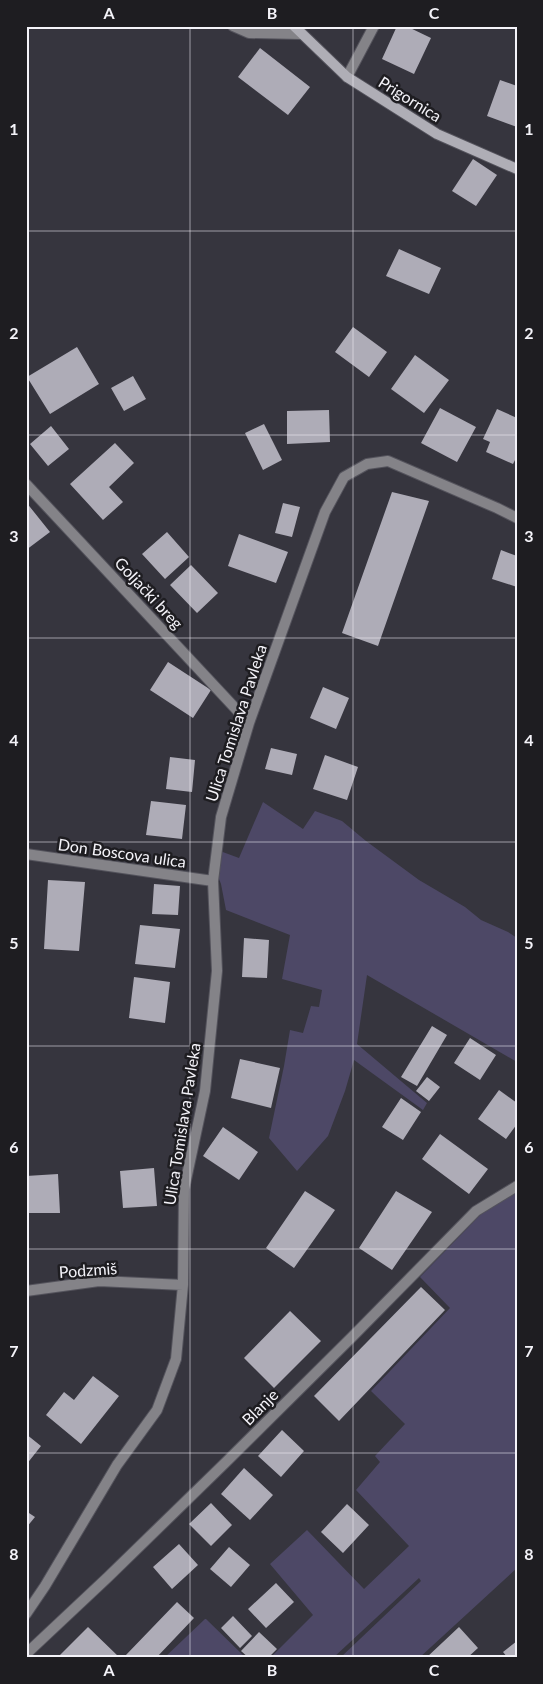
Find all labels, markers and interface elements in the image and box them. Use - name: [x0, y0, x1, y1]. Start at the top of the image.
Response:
- text: A: [102, 3, 115, 22]
- text: B: [267, 3, 277, 22]
- text: C: [429, 3, 440, 22]
- street label: Prigornica: [375, 72, 445, 125]
- text: 1: [9, 119, 19, 138]
- text: 1: [524, 119, 534, 138]
- text: 2: [9, 323, 19, 342]
- text: 2: [524, 323, 534, 342]
- text: 3: [9, 526, 19, 545]
- text: 3: [524, 526, 534, 545]
- street label: Goljački breg: [111, 553, 187, 632]
- street label: Ulica Tomislava Pavleka: [201, 642, 270, 804]
- text: 4: [9, 730, 19, 749]
- text: 4: [524, 730, 534, 749]
- street label: Don Boscova ulica: [57, 834, 187, 871]
- text: 5: [9, 933, 19, 952]
- text: 5: [524, 933, 534, 952]
- street label: Ulica Tomislava Pavleka: [159, 1041, 204, 1207]
- text: 6: [9, 1137, 19, 1156]
- text: 6: [524, 1137, 534, 1156]
- street label: Podzmiš: [58, 1258, 118, 1281]
- text: 7: [9, 1341, 19, 1360]
- text: 7: [524, 1341, 534, 1360]
- street label: Blanje: [238, 1385, 282, 1429]
- text: 8: [9, 1544, 19, 1563]
- text: 8: [524, 1544, 534, 1563]
- text: A: [102, 1660, 115, 1679]
- text: B: [267, 1660, 277, 1679]
- text: C: [429, 1660, 440, 1679]

